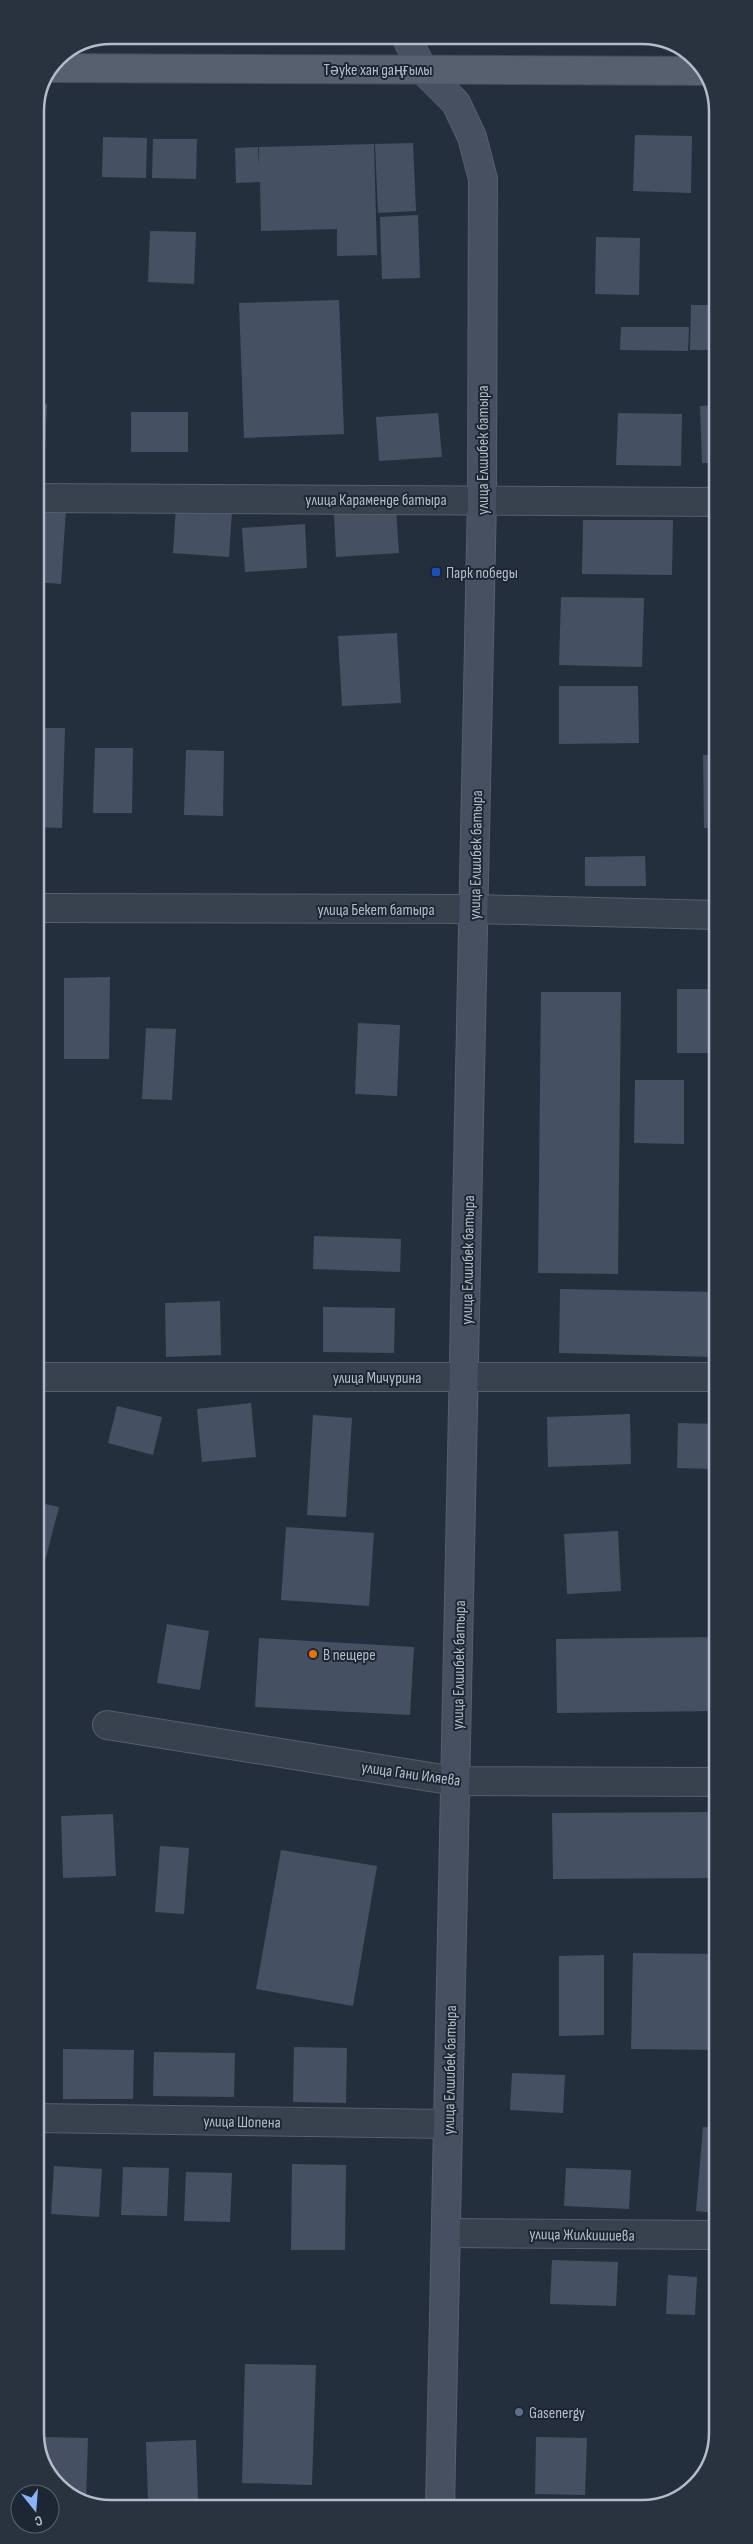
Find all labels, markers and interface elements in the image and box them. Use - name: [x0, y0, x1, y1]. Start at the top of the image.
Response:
- street label: Тәуке хан даңғылы: [324, 61, 432, 80]
- street label: улица Елшибек батыра: [474, 385, 493, 515]
- street label: улица Караменде батыра: [305, 491, 447, 510]
- place label: Парк победы: [446, 564, 518, 583]
- marker: Парк победы: [430, 566, 442, 578]
- street label: улица Елшибек батыра: [466, 790, 487, 920]
- street label: улица Бекет батыра: [317, 901, 435, 920]
- street label: улица Елшибек батыра: [458, 1195, 479, 1325]
- street label: улица Мичурина: [333, 1369, 421, 1388]
- street label: улица Елшибек батыра: [449, 1600, 470, 1730]
- place label: В пещере: [323, 1646, 376, 1665]
- marker: В пещере: [307, 1648, 319, 1660]
- street label: улица Гани Иляева: [360, 1758, 462, 1791]
- street label: улица Елшибек батыра: [440, 2005, 461, 2135]
- street label: улица Шопена: [203, 2112, 281, 2133]
- street label: улица Жилкишиева: [529, 2225, 635, 2246]
- place label: Gasenergy: [529, 2404, 585, 2423]
- marker: Gasenergy: [513, 2406, 525, 2418]
- north arrow: [10, 2484, 60, 2534]
- text: С: [33, 2512, 45, 2530]

